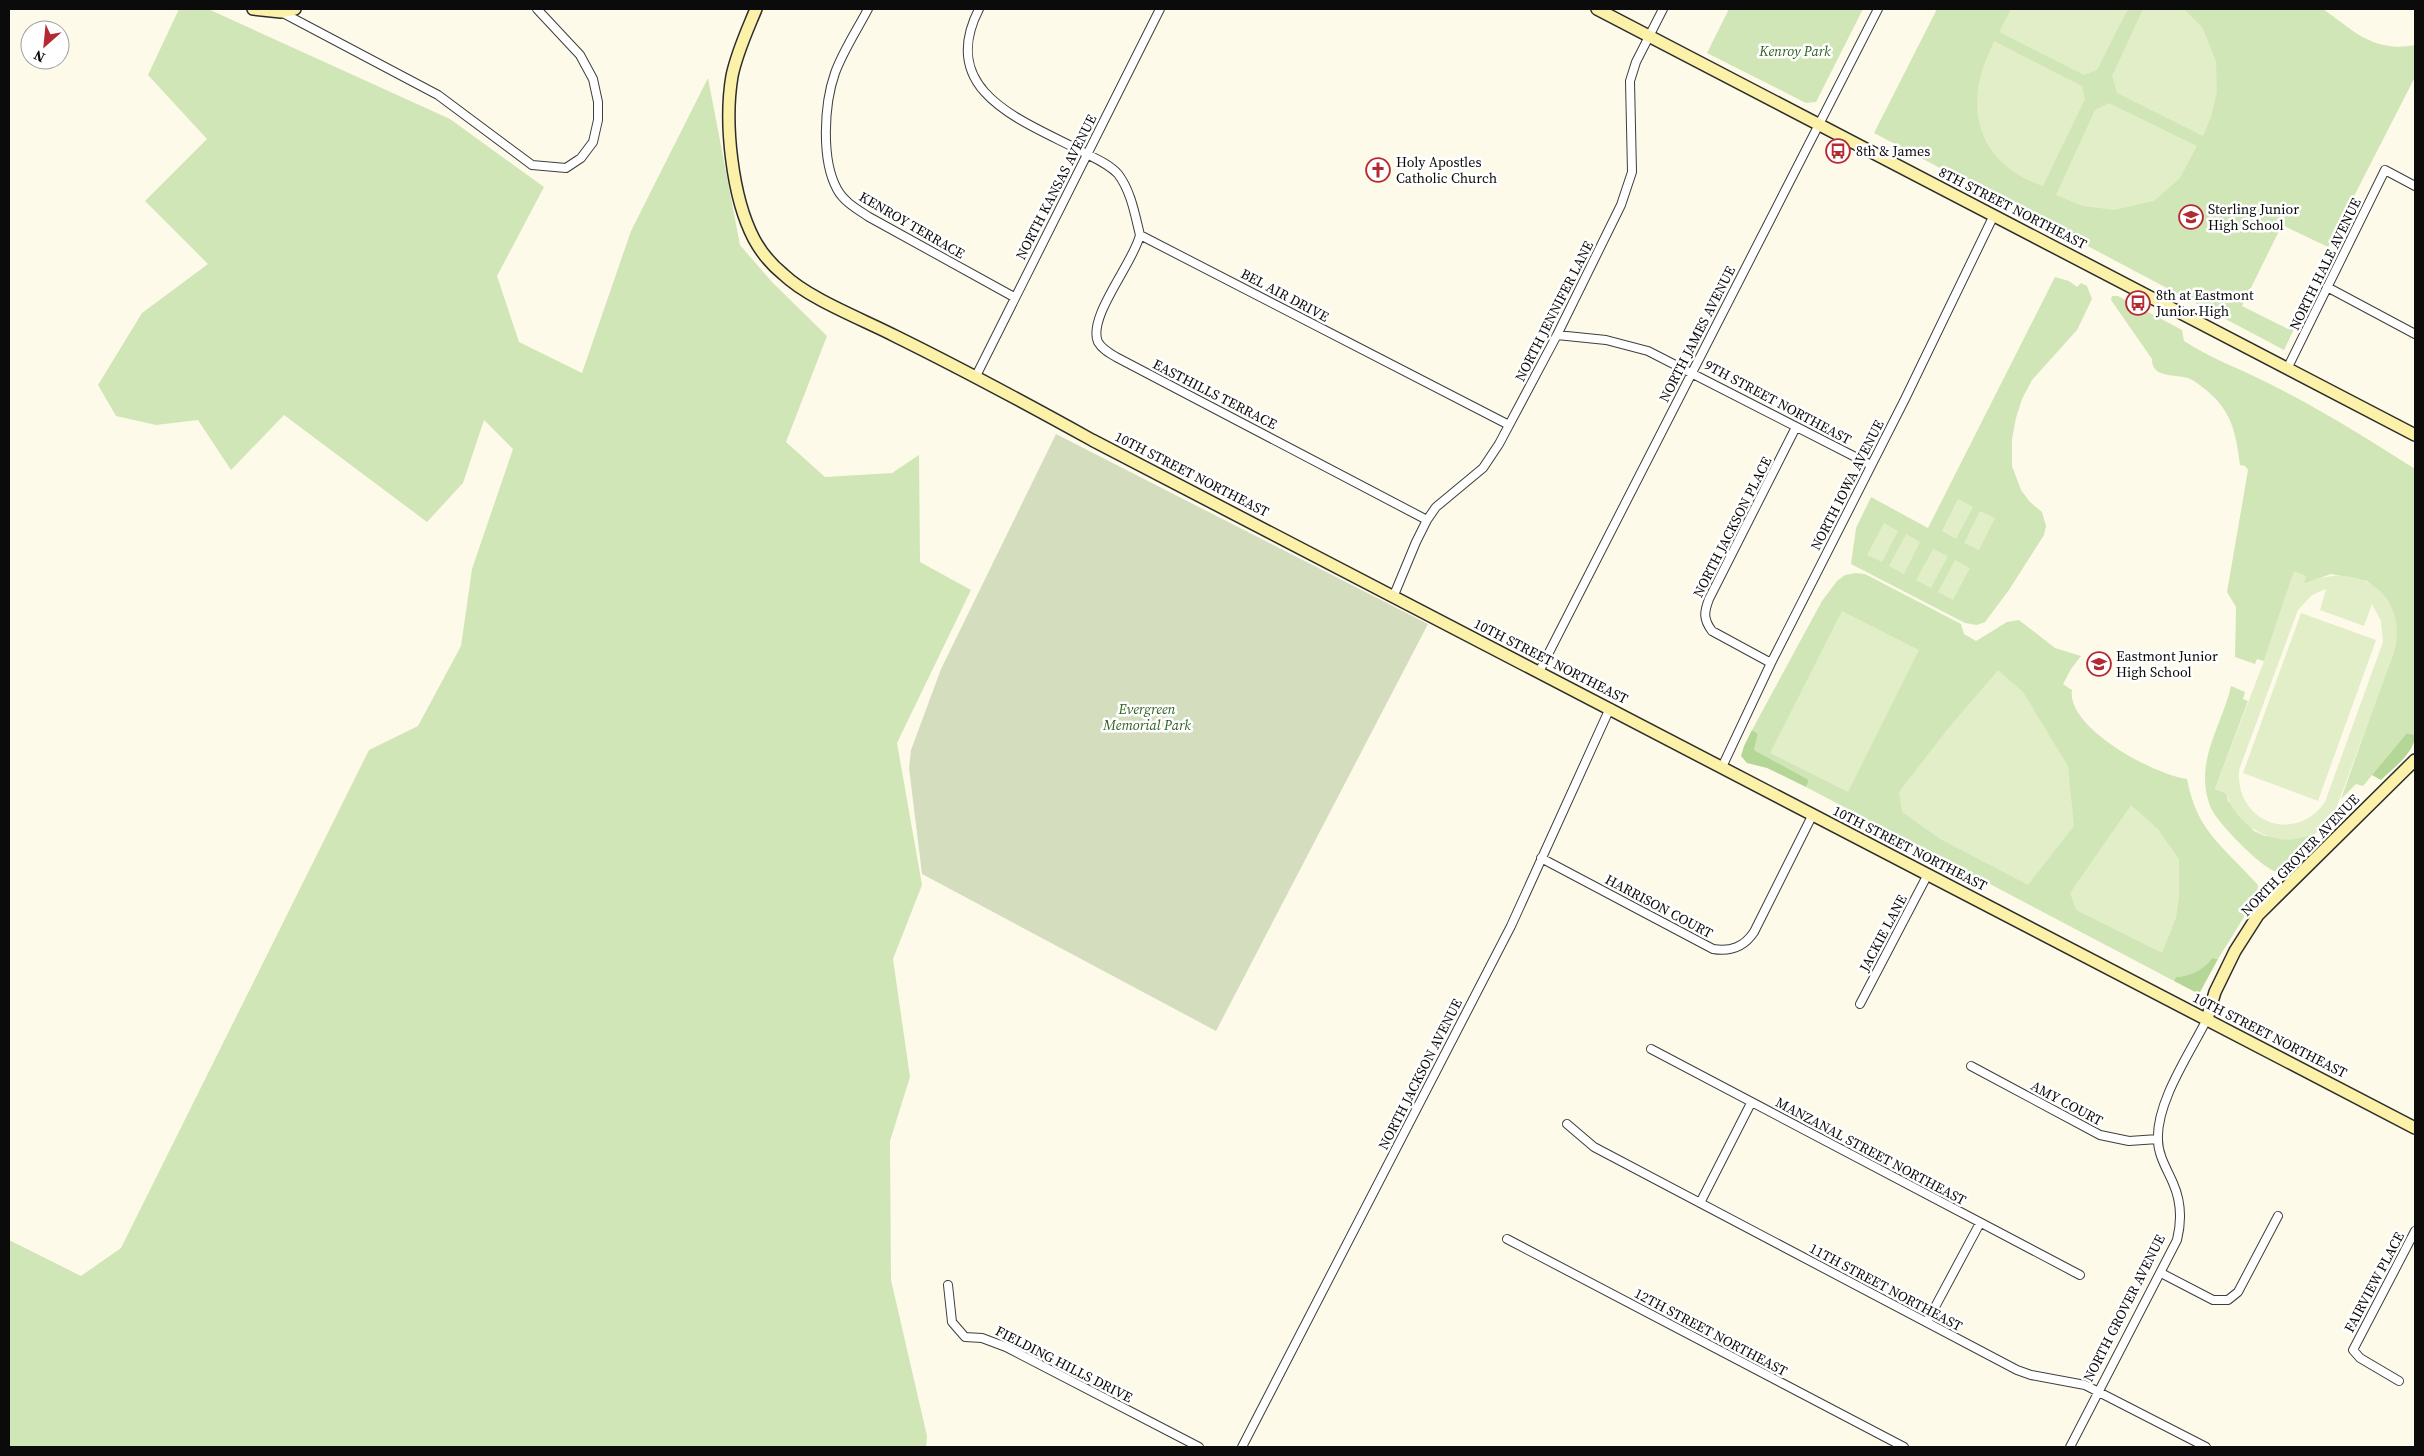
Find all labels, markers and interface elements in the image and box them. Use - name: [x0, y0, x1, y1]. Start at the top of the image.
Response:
- north arrow: [20, 20, 70, 70]
- park label: Kenroy Park: [1758, 41, 1831, 61]
- text: N: [30, 45, 48, 68]
- street label: NORTH KANSAS AVENUE: [1011, 111, 1101, 263]
- bus stop icon: 8th & James: [1825, 138, 1851, 164]
- place label: 8th & James: [1856, 141, 1930, 161]
- place label: Holy Apostles Catholic Church: [1396, 152, 1497, 188]
- church icon: Holy Apostles Catholic Church: [1365, 157, 1391, 183]
- street label: 8TH STREET NORTHEAST: [1936, 162, 2091, 254]
- street label: KENROY TERRACE: [856, 187, 968, 263]
- street label: NORTH HALE AVENUE: [2284, 194, 2366, 334]
- place label: Sterling Junior High School: [2208, 199, 2299, 235]
- school or university icon: Sterling Junior High School: [2178, 204, 2204, 230]
- street label: NORTH JENNIFER LANE: [1510, 237, 1598, 385]
- street label: NORTH JAMES AVENUE: [1654, 262, 1740, 406]
- street label: BEL AIR DRIVE: [1238, 263, 1332, 327]
- place label: 8th at Eastmont Junior High: [2155, 285, 2254, 321]
- bus stop icon: 8th at Eastmont Junior High: [2125, 290, 2151, 316]
- street label: EASTHILLS TERRACE: [1149, 354, 1281, 434]
- street label: 9TH STREET NORTHEAST: [1701, 355, 1855, 449]
- street label: NORTH IOWA AVENUE: [1805, 416, 1889, 554]
- street label: 10TH STREET NORTHEAST: [1111, 426, 1273, 522]
- street label: NORTH JACKSON PLACE: [1688, 453, 1776, 601]
- street label: 10TH STREET NORTHEAST: [1470, 613, 1632, 709]
- place label: Eastmont Junior High School: [2116, 646, 2218, 682]
- school or university icon: Eastmont Junior High School: [2086, 651, 2112, 677]
- park label: Evergreen Memorial Park: [1102, 699, 1191, 735]
- street label: NORTH GROVER AVENUE: [2236, 789, 2364, 921]
- street label: 10TH STREET NORTHEAST: [1829, 800, 1991, 896]
- street label: HARRISON COURT: [1602, 869, 1717, 943]
- street label: JACKIE LANE: [1854, 891, 1912, 976]
- street label: 10TH STREET NORTHEAST: [2189, 987, 2351, 1083]
- street label: NORTH JACKSON AVENUE: [1373, 995, 1467, 1153]
- street label: AMY COURT: [2027, 1076, 2107, 1131]
- street label: MANZANAL STREET NORTHEAST: [1772, 1092, 1970, 1210]
- street label: FAIRVIEW PLACE: [2339, 1228, 2409, 1336]
- street label: NORTH GROVER AVENUE: [2078, 1231, 2170, 1385]
- street label: 11TH STREET NORTHEAST: [1806, 1238, 1967, 1336]
- street label: 12TH STREET NORTHEAST: [1631, 1283, 1792, 1381]
- street label: FIELDING HILLS DRIVE: [992, 1321, 1136, 1407]

